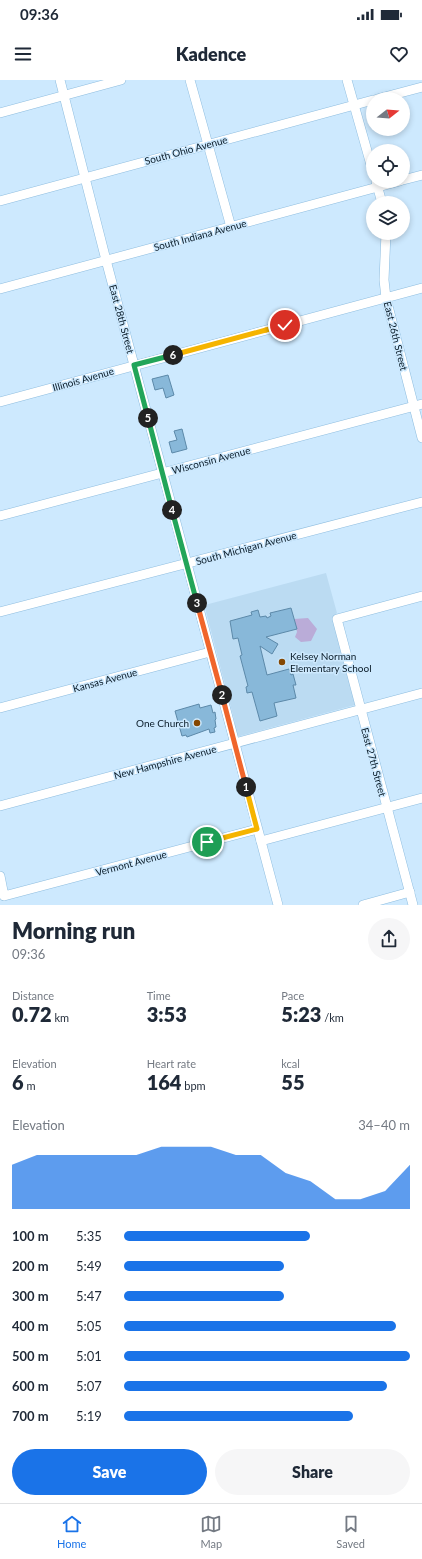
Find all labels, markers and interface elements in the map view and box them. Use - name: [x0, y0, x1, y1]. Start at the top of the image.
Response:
- text: 09:36: [20, 5, 59, 23]
- icon: menu: [12, 43, 34, 65]
- text: Kadence: [176, 43, 246, 65]
- icon: heart: [388, 43, 410, 65]
- north arrow: [366, 92, 410, 136]
- map controls: [366, 92, 410, 240]
- street label: South Ohio Avenue: [143, 133, 229, 167]
- button: locate: [366, 144, 410, 188]
- button: layers: [366, 196, 410, 240]
- street label: South Indiana Avenue: [152, 217, 248, 253]
- street label: East 28th Street: [107, 283, 137, 355]
- street label: East 26th Street: [382, 300, 410, 372]
- pin: [268, 308, 302, 342]
- icon: check: [274, 314, 296, 336]
- pin: 6: [163, 345, 183, 365]
- text: 6: [170, 348, 176, 361]
- street label: Illinois Avenue: [51, 365, 115, 393]
- pin: 5: [138, 408, 158, 428]
- text: 5: [145, 411, 151, 424]
- street label: Wisconsin Avenue: [171, 444, 251, 476]
- pin: 4: [162, 500, 182, 520]
- text: 4: [169, 503, 175, 516]
- street label: South Michigan Avenue: [194, 529, 298, 567]
- pin: 3: [187, 593, 207, 613]
- text: 3: [194, 596, 200, 609]
- place label: Kelsey Norman Elementary School: [290, 650, 372, 674]
- marker: Kelsey Norman Elementary School: [277, 657, 287, 667]
- street label: Kansas Avenue: [72, 666, 138, 694]
- pin: 2: [212, 685, 232, 705]
- text: 2: [219, 688, 225, 701]
- place label: One Church: [136, 717, 189, 729]
- marker: One Church: [192, 718, 202, 728]
- street label: East 27th Street: [359, 726, 389, 798]
- street label: New Hampshire Avenue: [112, 743, 218, 781]
- pin: 1: [236, 777, 256, 797]
- text: 1: [243, 780, 249, 793]
- pin: [190, 825, 224, 859]
- icon: arrive: [196, 831, 218, 853]
- street label: Vermont Avenue: [94, 848, 168, 878]
- text: Morning run: [12, 917, 135, 944]
- button: share: [368, 918, 410, 960]
- text: 09:36: [12, 946, 45, 962]
- text: Distance: [12, 989, 54, 1002]
- text: Time: [147, 989, 171, 1002]
- text: Pace: [281, 989, 304, 1002]
- text: 0.72: [12, 1002, 52, 1026]
- text: 3:53: [147, 1002, 187, 1026]
- text: 5:23: [281, 1002, 321, 1026]
- text: km: [52, 1011, 69, 1024]
- text: /km: [321, 1011, 344, 1024]
- text: Elevation: [12, 1057, 57, 1070]
- text: Heart rate: [147, 1057, 196, 1070]
- text: kcal: [281, 1057, 300, 1070]
- text: 6: [12, 1070, 24, 1094]
- text: 164: [147, 1070, 181, 1094]
- text: 55: [281, 1070, 305, 1094]
- text: m: [24, 1079, 35, 1092]
- text: bpm: [181, 1079, 206, 1092]
- text: Elevation: [12, 1117, 65, 1133]
- text: 34–40 m: [358, 1117, 410, 1133]
- text: 100 m: [12, 1228, 49, 1244]
- text: 5:35: [76, 1228, 102, 1244]
- text: 200 m: [12, 1258, 49, 1274]
- text: 5:49: [76, 1258, 102, 1274]
- text: 300 m: [12, 1288, 49, 1304]
- text: 5:47: [76, 1288, 102, 1304]
- text: 400 m: [12, 1318, 49, 1334]
- text: 5:05: [76, 1318, 102, 1334]
- text: 500 m: [12, 1348, 49, 1364]
- text: 5:01: [76, 1348, 102, 1364]
- text: 600 m: [12, 1378, 49, 1394]
- text: 5:07: [76, 1378, 102, 1394]
- text: 700 m: [12, 1408, 49, 1424]
- text: 5:19: [76, 1408, 102, 1424]
- button: Save: [12, 1449, 207, 1495]
- button: Share: [215, 1449, 410, 1495]
- tab: Home: [57, 1513, 86, 1550]
- tab: Map: [200, 1513, 222, 1550]
- tab: Saved: [336, 1513, 365, 1550]

